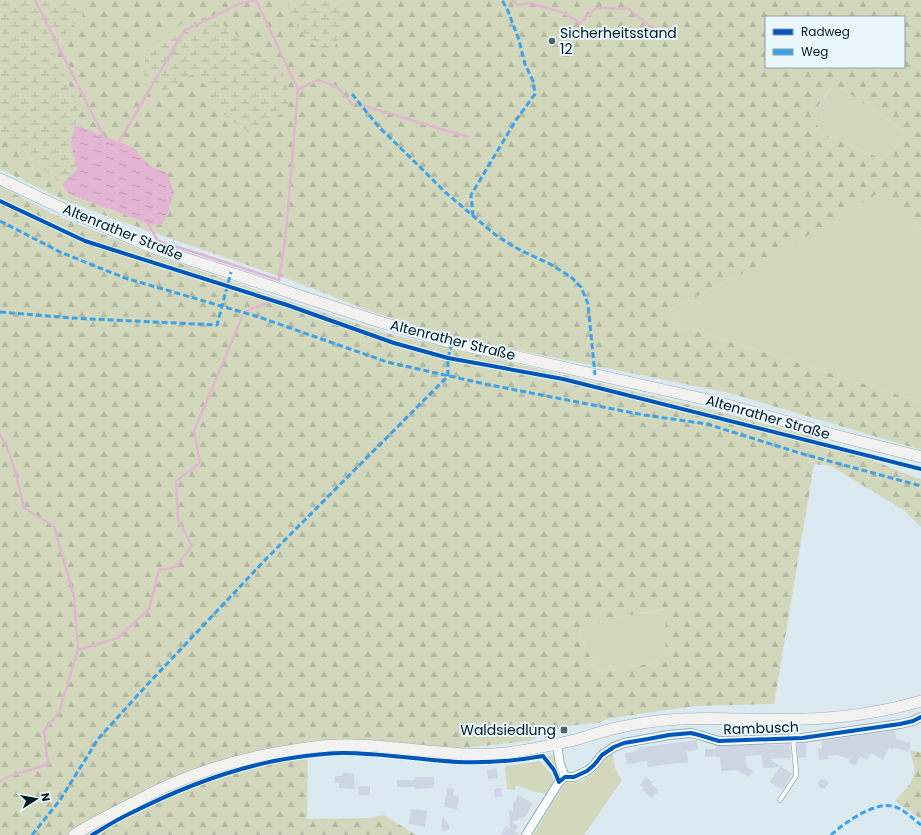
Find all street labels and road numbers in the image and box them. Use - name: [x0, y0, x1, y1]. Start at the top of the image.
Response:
- street label: Altenrather Straße: [60, 199, 186, 265]
- street label: Altenrather Straße: [388, 315, 518, 365]
- street label: Altenrather Straße: [704, 390, 833, 444]
- street label: Rambusch: [723, 717, 799, 739]

